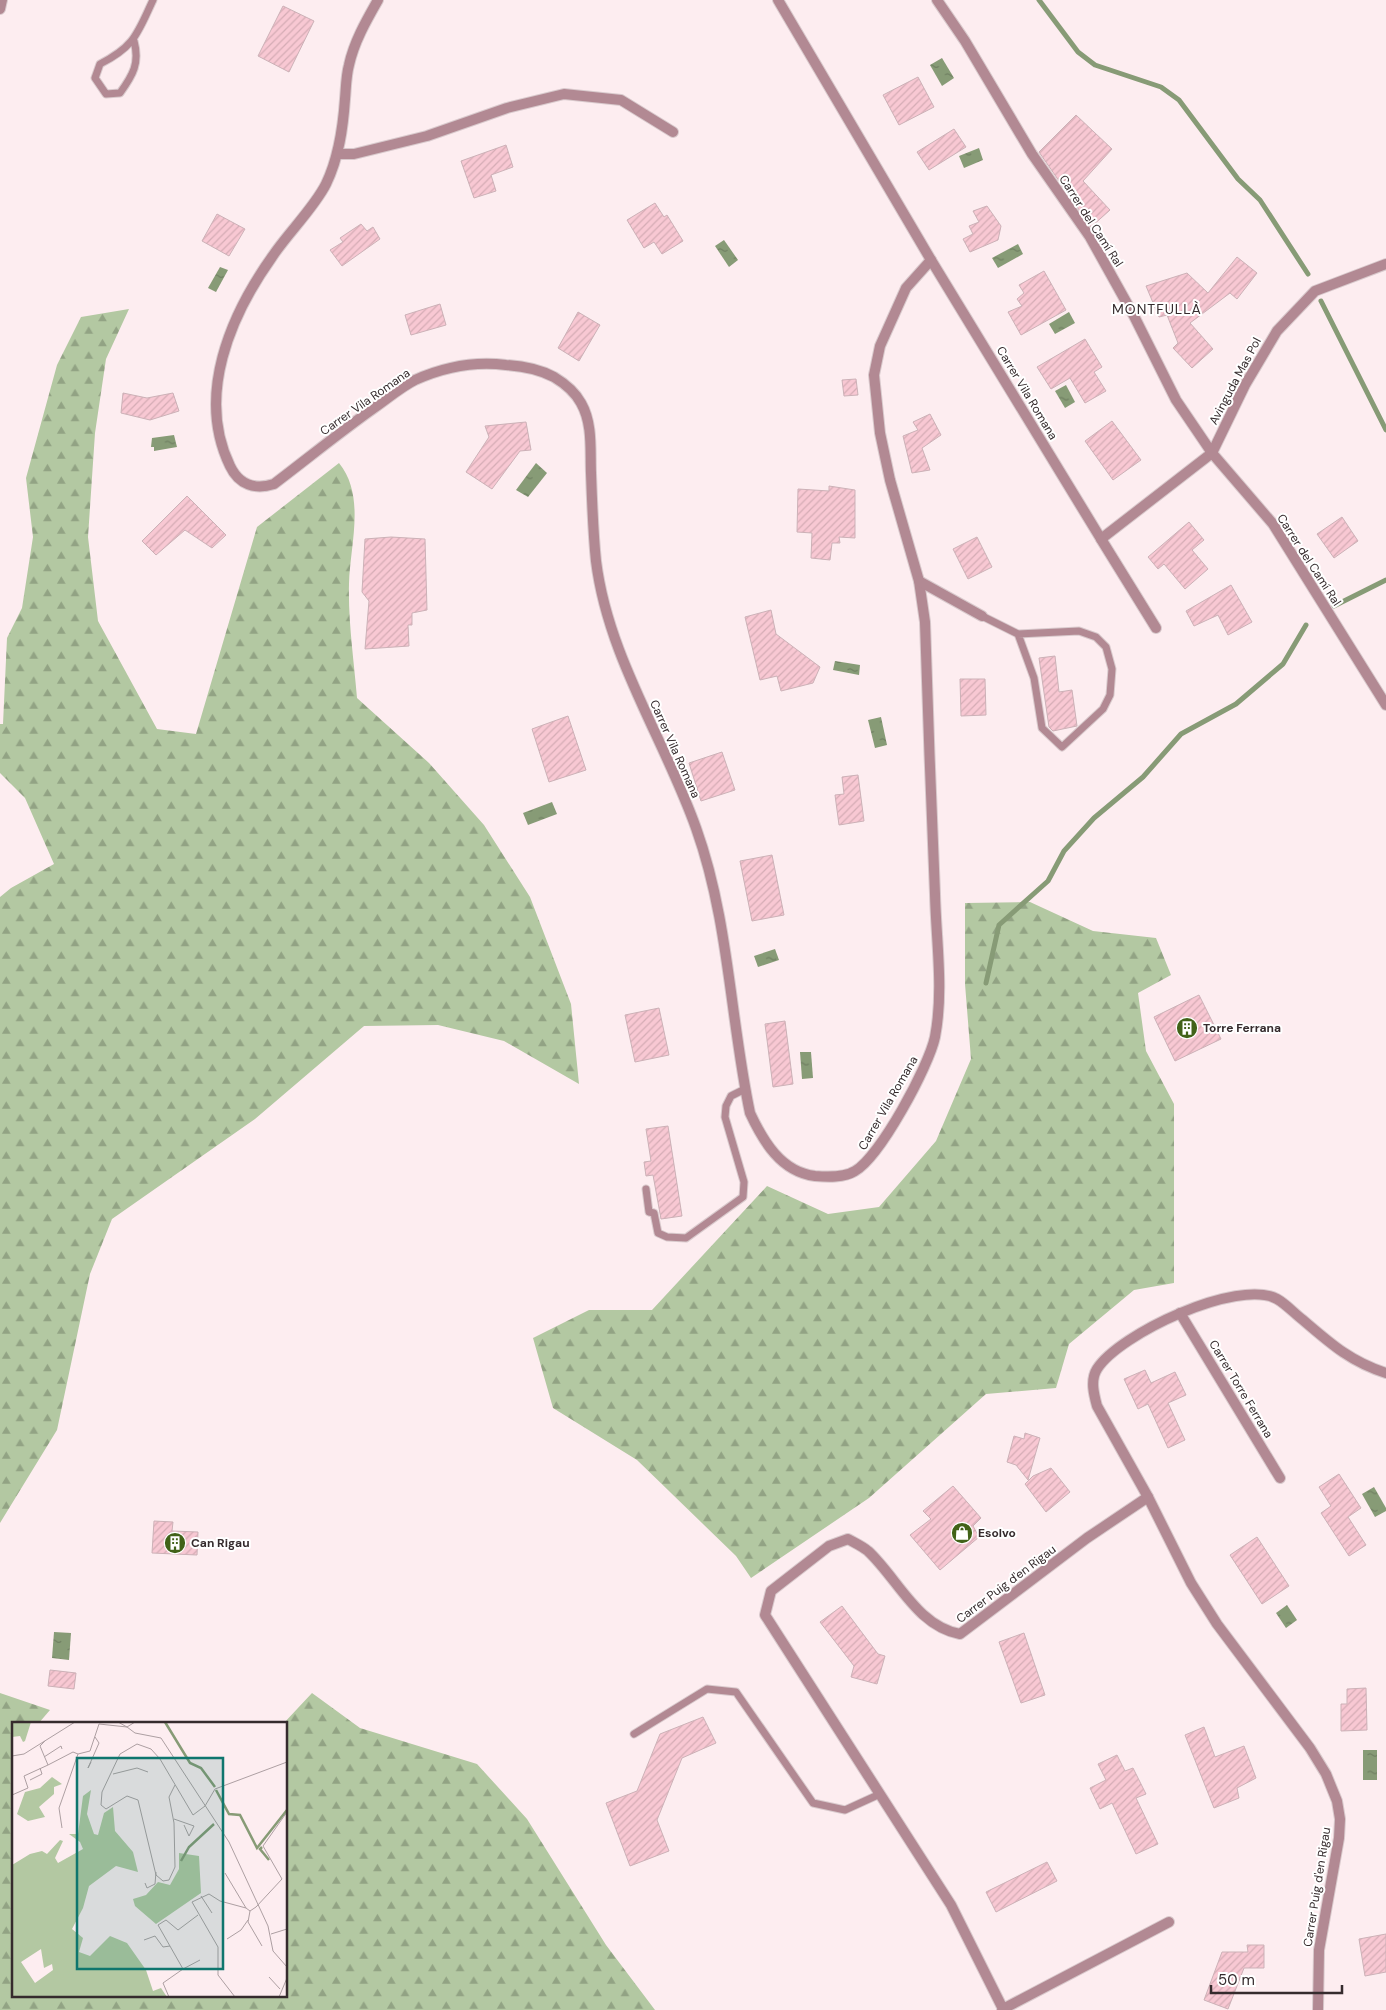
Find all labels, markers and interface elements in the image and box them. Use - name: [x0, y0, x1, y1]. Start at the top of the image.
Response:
- street label: Carrer del Camí Ral: [1055, 172, 1127, 270]
- district label: MONTFULLÀ: [1112, 300, 1202, 318]
- street label: Avinguda Mas Pol: [1205, 335, 1265, 427]
- street label: Carrer Vila Romana: [993, 343, 1061, 443]
- street label: Carrer Vila Romana: [317, 365, 413, 439]
- street label: Carrer del Camí Ral: [1273, 511, 1345, 609]
- street label: Carrer Vila Romana: [646, 697, 704, 801]
- building icon: Torre Ferrana: [1175, 1016, 1199, 1040]
- place label: Torre Ferrana: [1203, 1020, 1281, 1036]
- street label: Carrer Vila Romana: [855, 1053, 921, 1153]
- street label: Carrer Torre Ferrana: [1205, 1337, 1277, 1441]
- shop icon: Esolvo: [950, 1521, 974, 1545]
- place label: Esolvo: [978, 1525, 1016, 1541]
- building icon: Can Rigau: [163, 1531, 187, 1555]
- place label: Can Rigau: [191, 1535, 250, 1551]
- street label: Carrer Puig d'en Rigau: [953, 1541, 1059, 1627]
- inset map: [12, 1722, 288, 1998]
- street label: Carrer Puig d'en Rigau: [1300, 1826, 1334, 1948]
- scale bar: [1211, 1962, 1342, 1994]
- text: 50 m: [1218, 1970, 1255, 1990]

